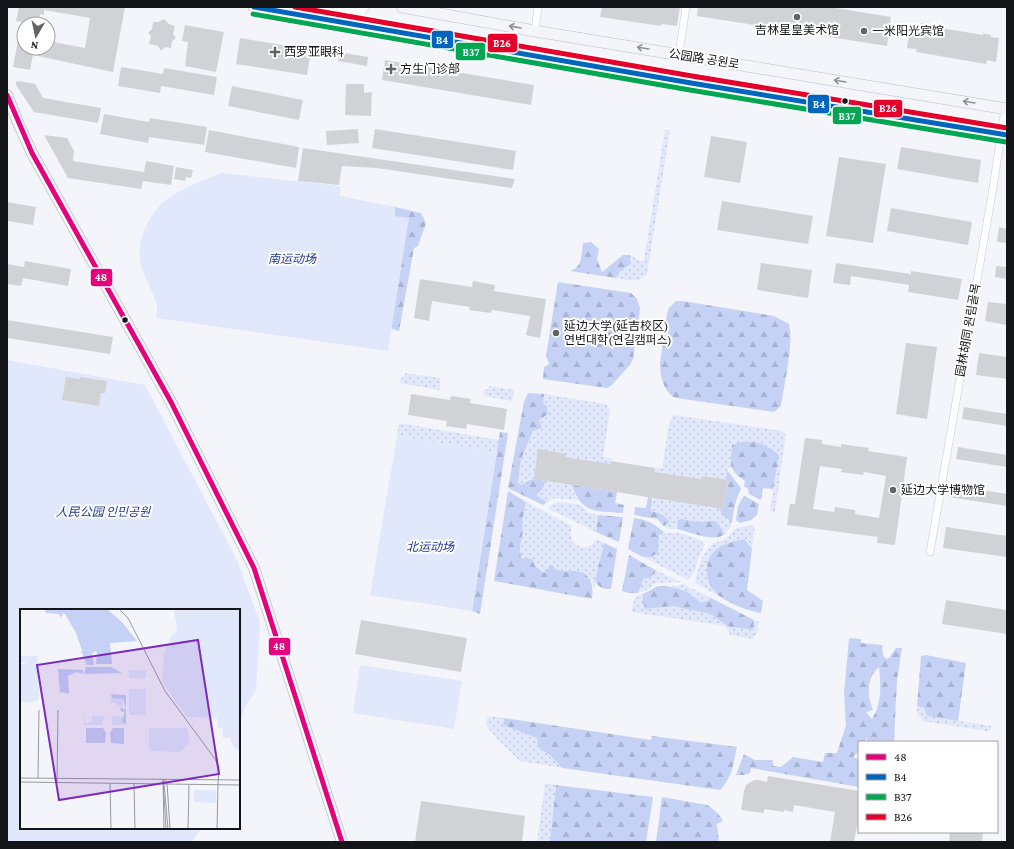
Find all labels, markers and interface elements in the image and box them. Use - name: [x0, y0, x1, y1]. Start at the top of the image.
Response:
- marker: 吉林星皇美术馆: [792, 12, 802, 22]
- north arrow: [16, 16, 56, 56]
- one-way arrow: [509, 23, 522, 31]
- place label: 吉林星皇美术馆: [755, 23, 839, 37]
- place label: 一米阳光宾馆: [872, 24, 944, 38]
- marker: 一米阳光宾馆: [859, 26, 869, 36]
- line badge: B4: [431, 30, 454, 49]
- line badge: B26: [487, 33, 518, 53]
- text: B4: [436, 34, 448, 46]
- text: B26: [493, 37, 511, 49]
- text: N: [29, 39, 39, 52]
- line badge: B37: [455, 42, 486, 61]
- one-way arrow: [637, 44, 650, 52]
- place label: 西罗亚眼科: [284, 45, 344, 59]
- marker: 西罗亚眼科: [269, 46, 281, 58]
- text: B37: [462, 46, 480, 58]
- street label: 公园路 공원로: [668, 47, 740, 71]
- place label: 方生门诊部: [400, 62, 460, 76]
- marker: 方生门诊部: [385, 63, 397, 75]
- one-way arrow: [834, 77, 847, 85]
- line badge: B4: [807, 94, 830, 114]
- unlabelled marker: [840, 96, 850, 106]
- text: B4: [813, 98, 825, 110]
- one-way arrow: [962, 98, 975, 106]
- line badge: B26: [873, 99, 903, 118]
- text: B26: [879, 102, 897, 114]
- line badge: B37: [832, 106, 862, 125]
- text: B37: [838, 110, 856, 122]
- park label: 南运动场: [268, 252, 317, 266]
- line badge: 48: [90, 268, 113, 287]
- text: 48: [95, 271, 107, 283]
- street label: 园林胡同 원림골목: [953, 282, 983, 378]
- unlabelled marker: [120, 315, 130, 325]
- place label: 延边大学(延吉校区) 연변대학(연길캠퍼스): [564, 319, 672, 347]
- marker: 延边大学(延吉校区) 연변대학(연길캠퍼스): [551, 328, 561, 338]
- place label: 延边大学博物馆: [901, 483, 985, 497]
- marker: 延边大学博物馆: [888, 485, 898, 495]
- park label: 人民公园 인민공원: [56, 505, 151, 519]
- park label: 北运动场: [406, 540, 455, 554]
- inset map: [20, 609, 240, 829]
- line badge: 48: [268, 637, 291, 656]
- text: 48: [273, 640, 285, 652]
- legend: [858, 741, 998, 833]
- text: 48: [894, 750, 907, 764]
- text: B4: [894, 770, 907, 784]
- text: B37: [894, 790, 912, 804]
- text: B26: [894, 810, 912, 824]

